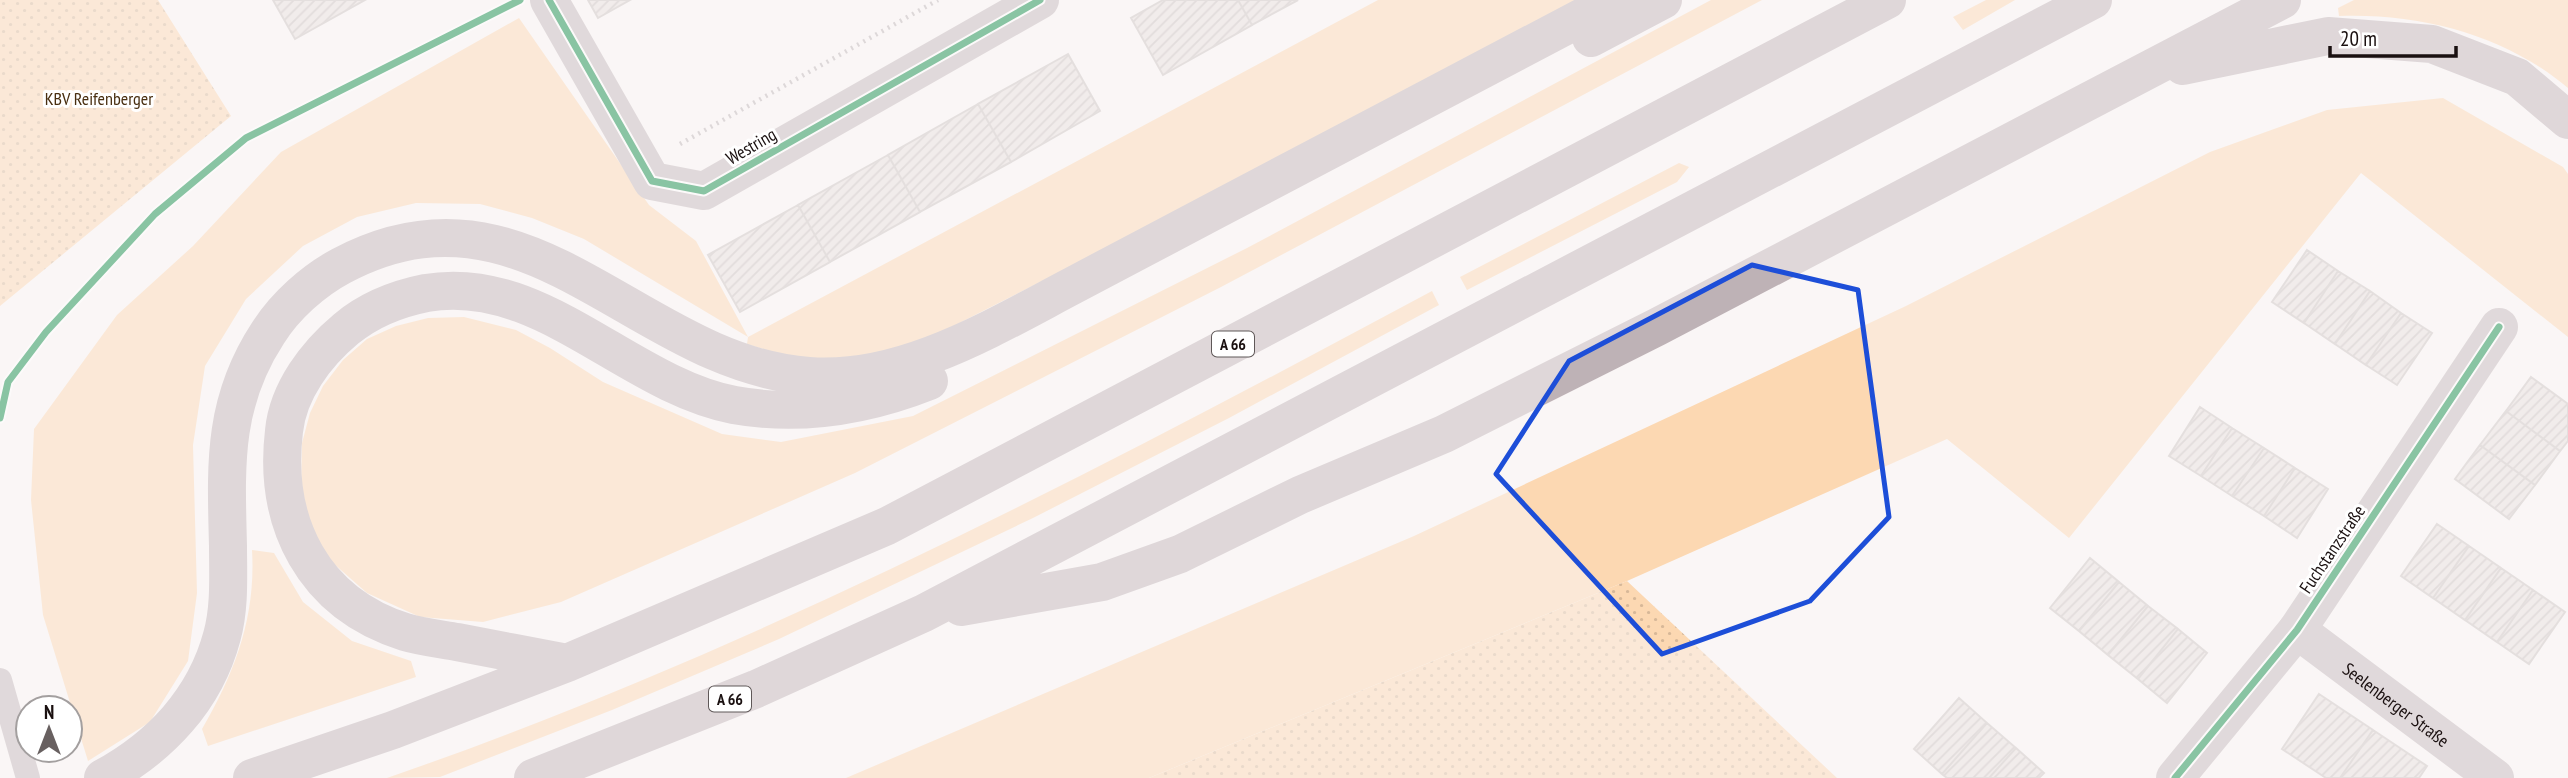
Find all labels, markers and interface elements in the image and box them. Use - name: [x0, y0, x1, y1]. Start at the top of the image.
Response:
- scale bar: [2330, 14, 2456, 58]
- text: 20 m: [2340, 25, 2377, 52]
- park label: KBV Reifenberger: [45, 87, 153, 110]
- street label: Westring: [722, 122, 780, 170]
- road number: A 66: [1212, 332, 1254, 356]
- street label: Fuchstanzstraße: [2294, 500, 2370, 598]
- street label: Seelenberger Straße: [2338, 657, 2454, 752]
- road number: A 66: [709, 686, 751, 712]
- north arrow: [14, 694, 84, 764]
- text: N: [44, 700, 54, 724]

